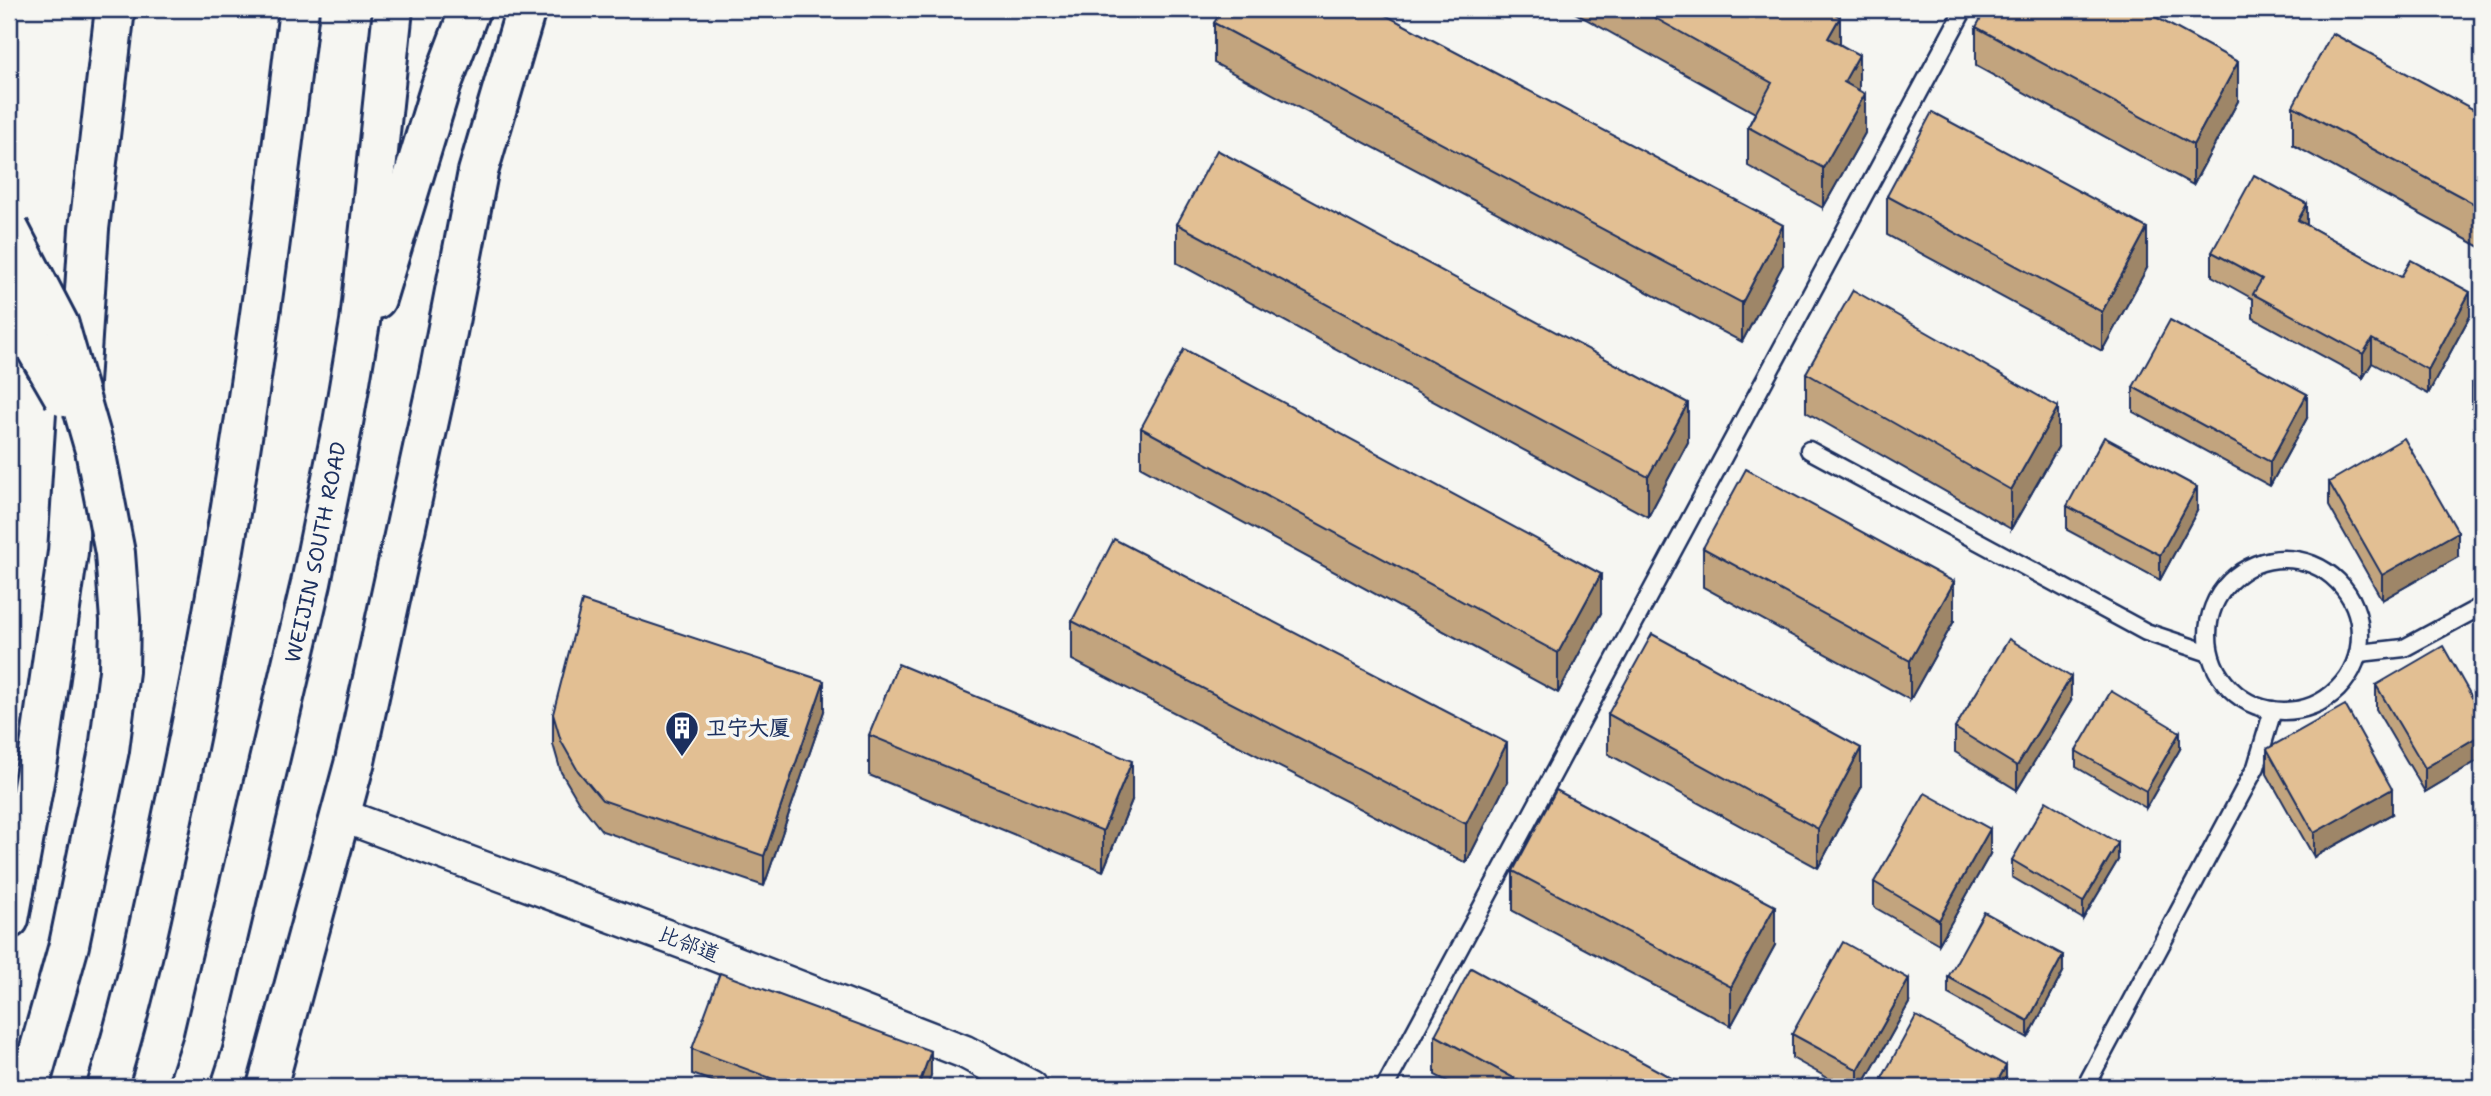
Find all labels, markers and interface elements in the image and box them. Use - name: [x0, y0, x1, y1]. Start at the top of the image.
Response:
- street label: WEIJIN SOUTH ROAD: [279, 439, 353, 666]
- building icon: 卫宁大厦: [663, 709, 701, 758]
- place label: 卫宁大厦: [706, 714, 790, 742]
- street label: 比邻道: [655, 920, 723, 968]

